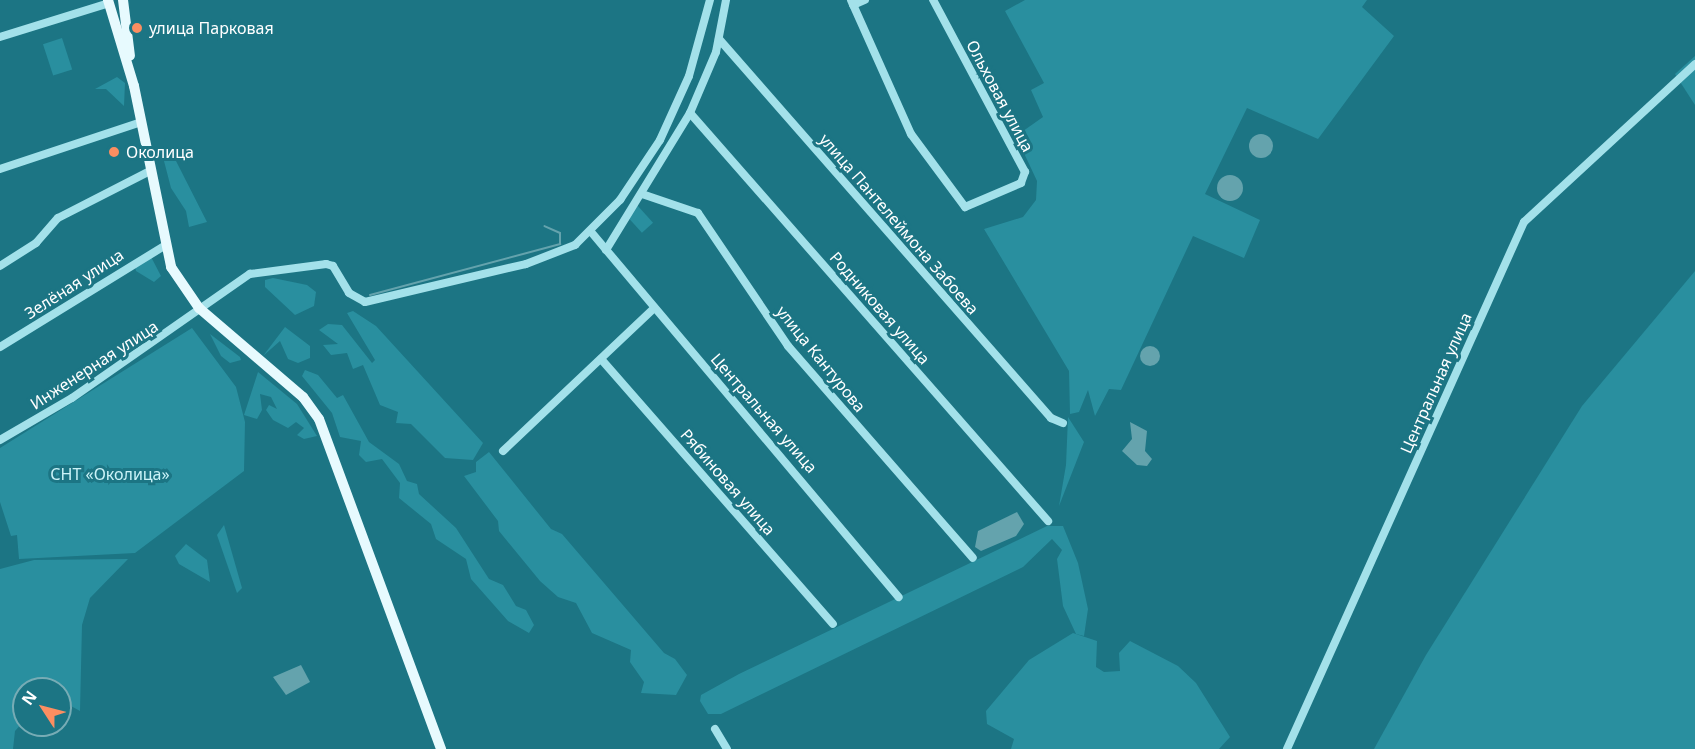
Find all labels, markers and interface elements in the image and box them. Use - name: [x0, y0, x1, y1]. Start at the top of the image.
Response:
- place label: улица Парковая: [149, 18, 274, 38]
- marker: улица Парковая: [130, 21, 144, 35]
- street label: Ольховая улица: [962, 37, 1038, 155]
- street label: улица Пантелеймона Забоева: [815, 130, 983, 318]
- place label: Околица: [126, 142, 194, 162]
- marker: Околица: [107, 145, 121, 159]
- street label: Зелёная улица: [21, 245, 127, 323]
- street label: Родниковая улица: [826, 248, 934, 368]
- street label: улица Кантурова: [772, 302, 870, 416]
- street label: Центральная улица: [1396, 310, 1476, 456]
- street label: Инженерная улица: [27, 317, 161, 413]
- street label: Центральная улица: [707, 349, 821, 477]
- street label: Рябиновая улица: [677, 425, 779, 539]
- park label: СНТ «Околица»: [50, 464, 170, 484]
- north arrow: [12, 677, 72, 737]
- text: N: [16, 686, 42, 709]

